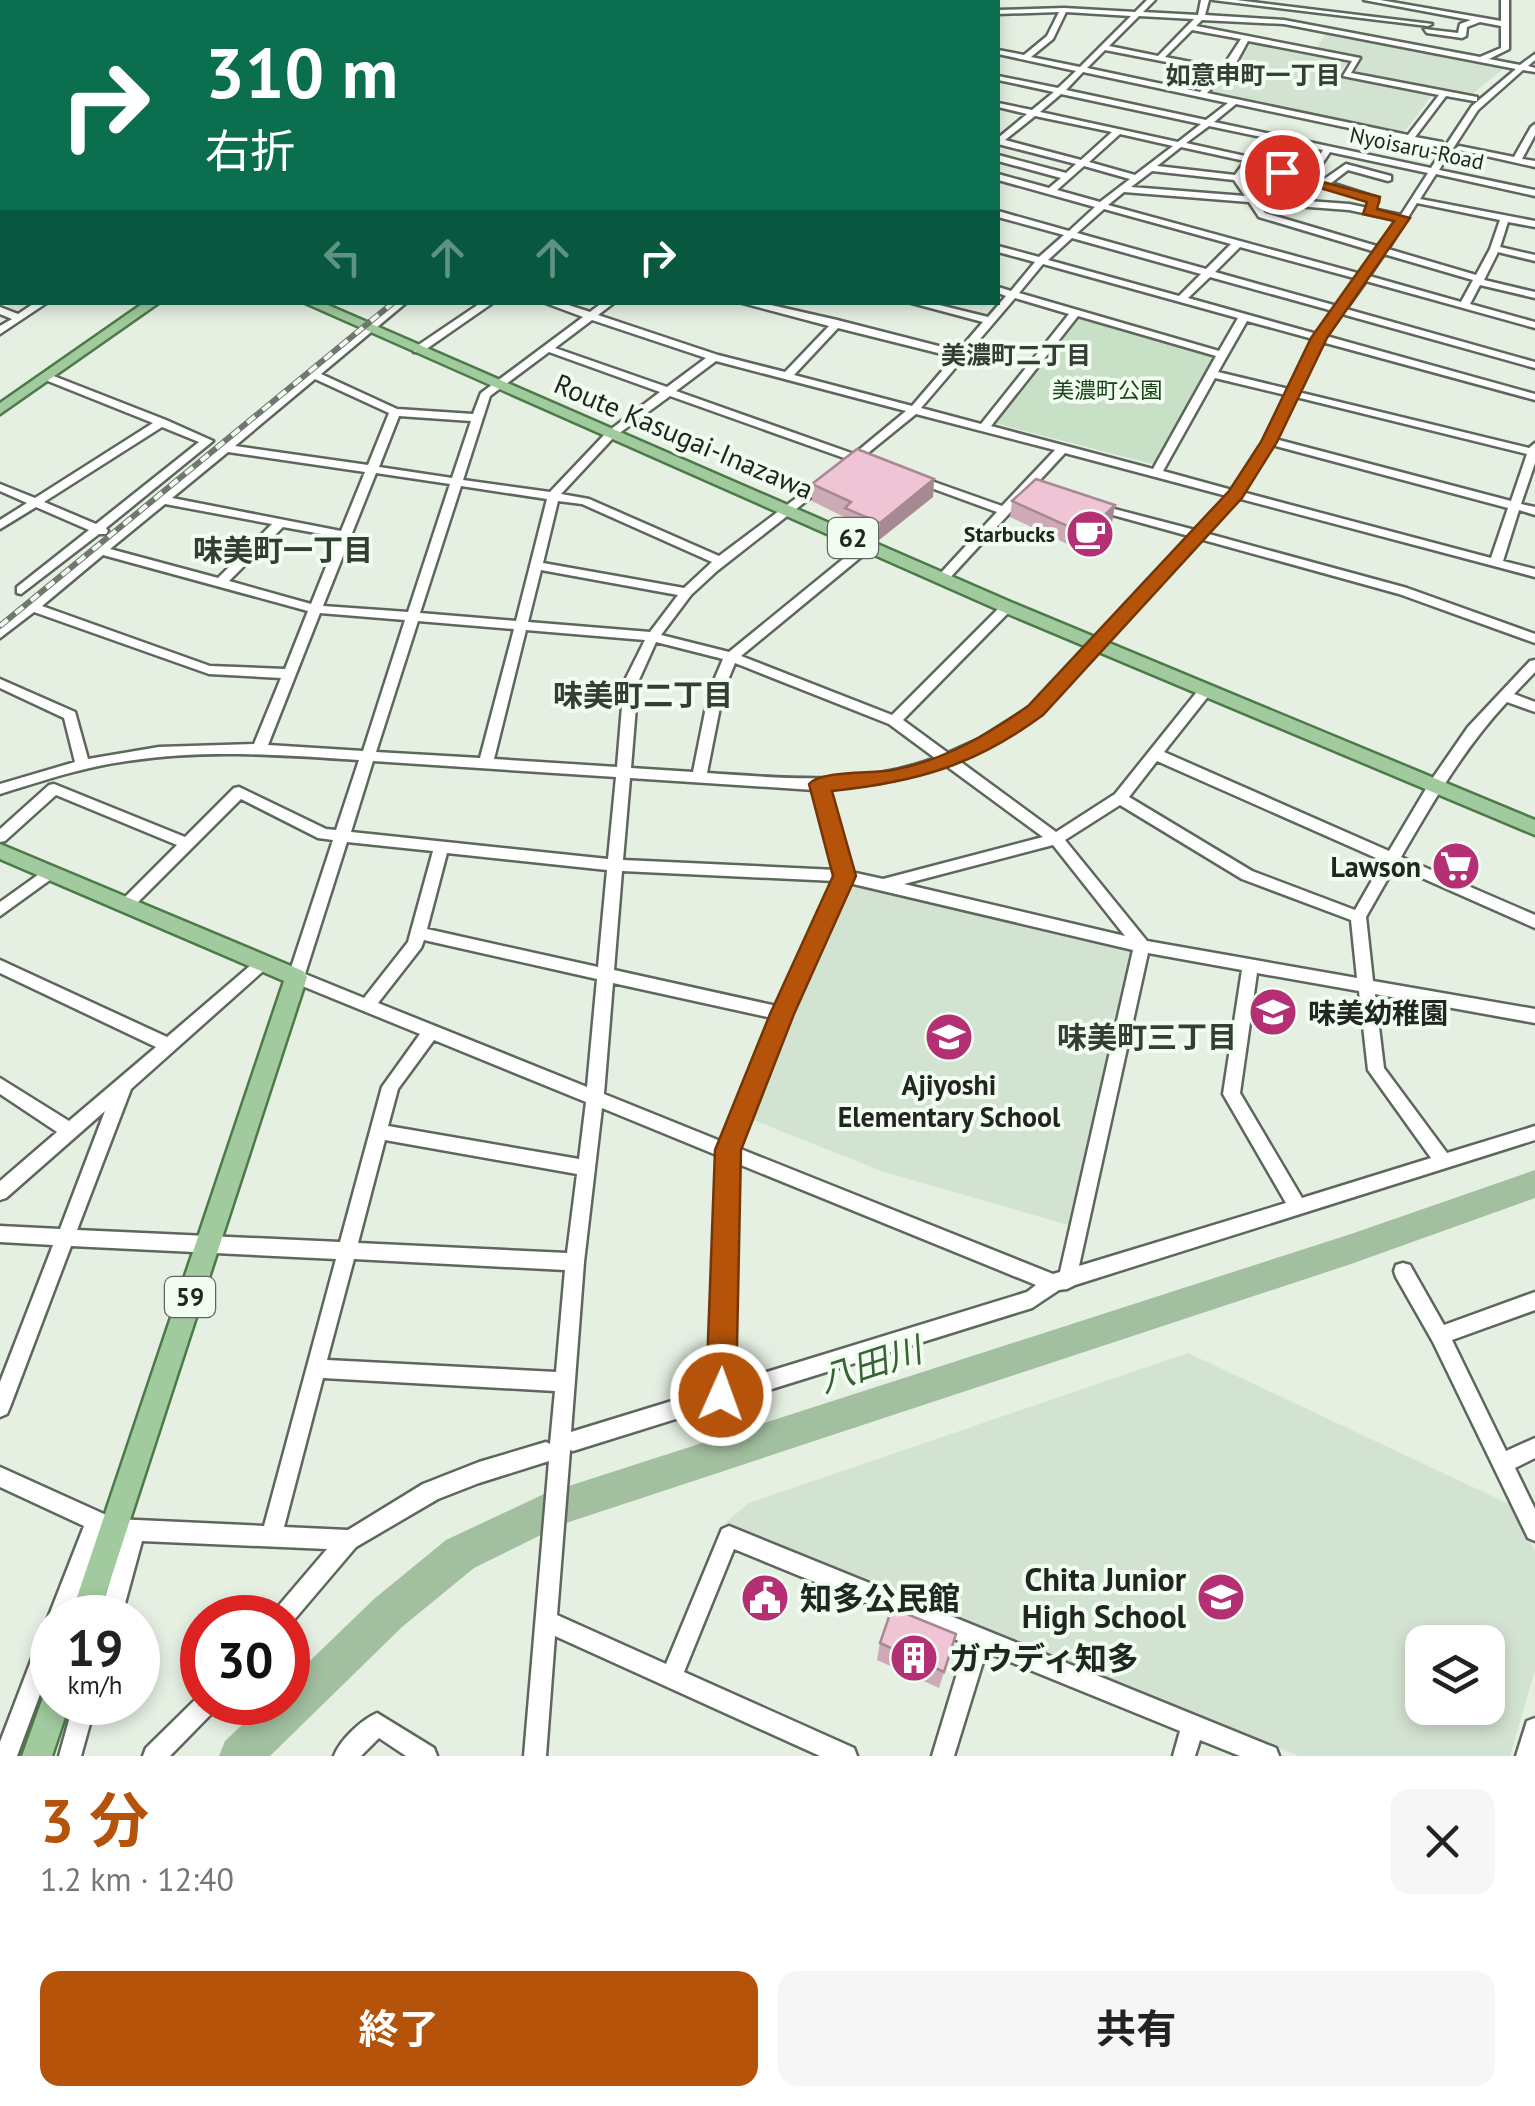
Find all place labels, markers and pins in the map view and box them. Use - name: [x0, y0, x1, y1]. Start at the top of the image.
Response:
- pin: [1240, 130, 1325, 215]
- cafe icon: Starbucks: [1064, 508, 1116, 560]
- place label: Starbucks: [964, 520, 1055, 548]
- supermarket icon: Lawson: [1430, 840, 1482, 892]
- place label: Lawson: [1330, 848, 1421, 885]
- school or university icon: 味美幼稚園: [1247, 986, 1299, 1038]
- place label: 味美幼稚園: [1308, 994, 1448, 1031]
- school or university icon: Ajiyoshi Elementary School: [923, 1011, 975, 1063]
- place label: Ajiyoshi Elementary School: [838, 1066, 1061, 1135]
- place label: Chita Junior High School: [1022, 1558, 1187, 1637]
- school or university icon: Chita Junior High School: [1195, 1571, 1247, 1623]
- public building icon: 知多公民館: [739, 1572, 791, 1624]
- place label: 知多公民館: [800, 1577, 960, 1619]
- building icon: ガウディ知多: [888, 1632, 940, 1684]
- place label: ガウディ知多: [949, 1637, 1139, 1679]

